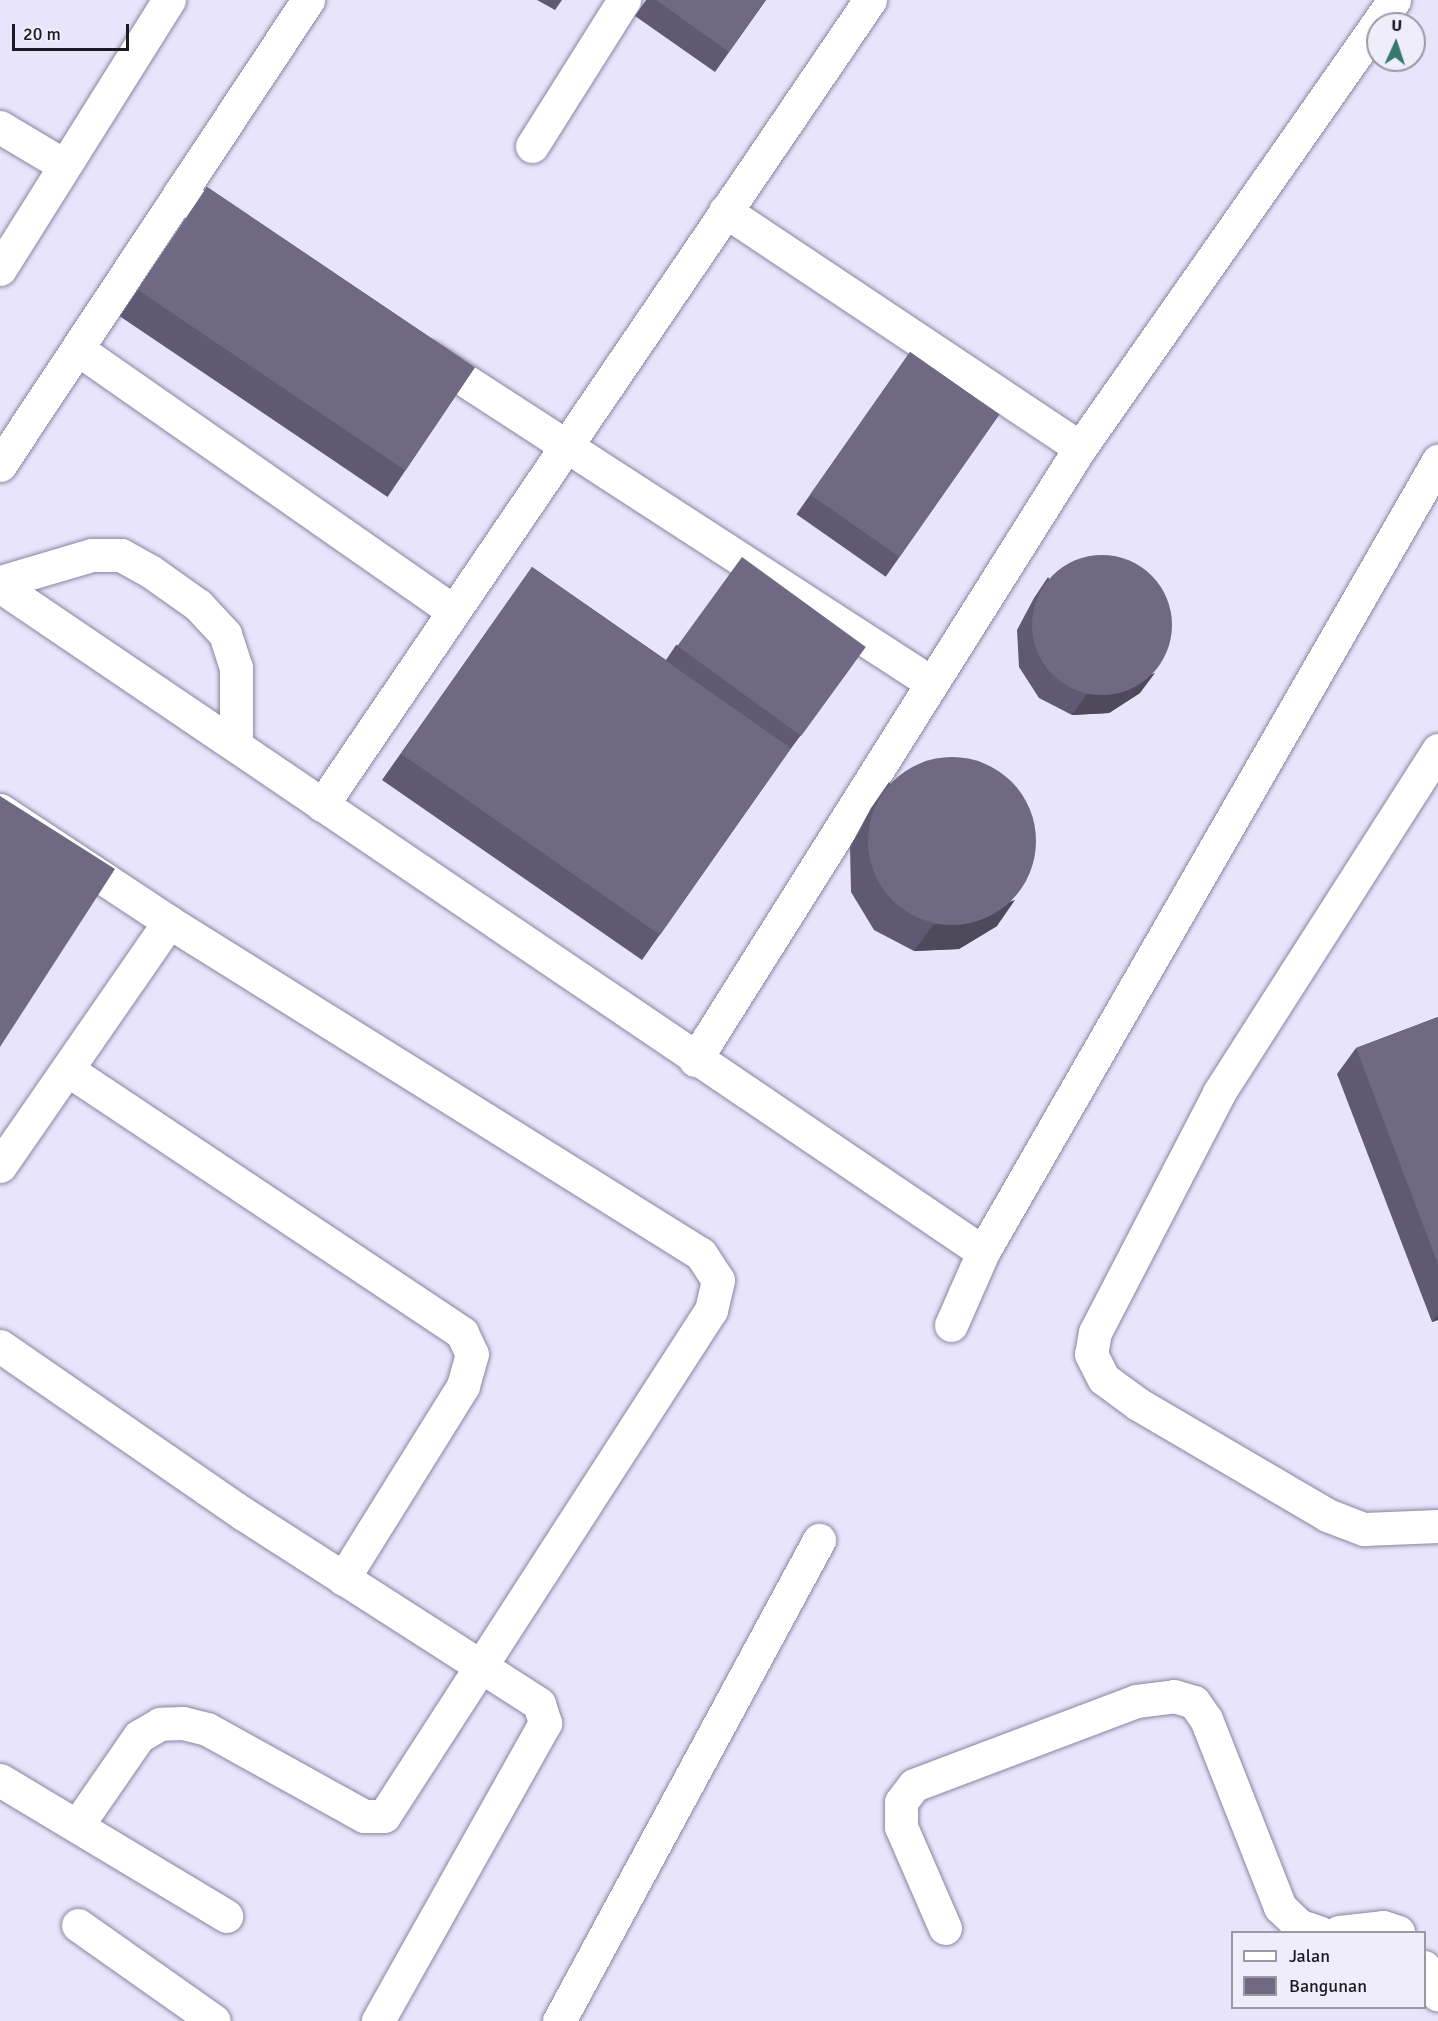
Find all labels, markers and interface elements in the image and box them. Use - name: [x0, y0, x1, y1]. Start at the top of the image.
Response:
- scale bar: [15, 12, 132, 50]
- north arrow: [1366, 12, 1426, 72]
- text: U: [1391, 16, 1403, 36]
- text: 20 m: [23, 23, 61, 45]
- legend: [1231, 1931, 1426, 2009]
- text: Jalan: [1289, 1945, 1330, 1967]
- text: Bangunan: [1289, 1975, 1367, 1997]

